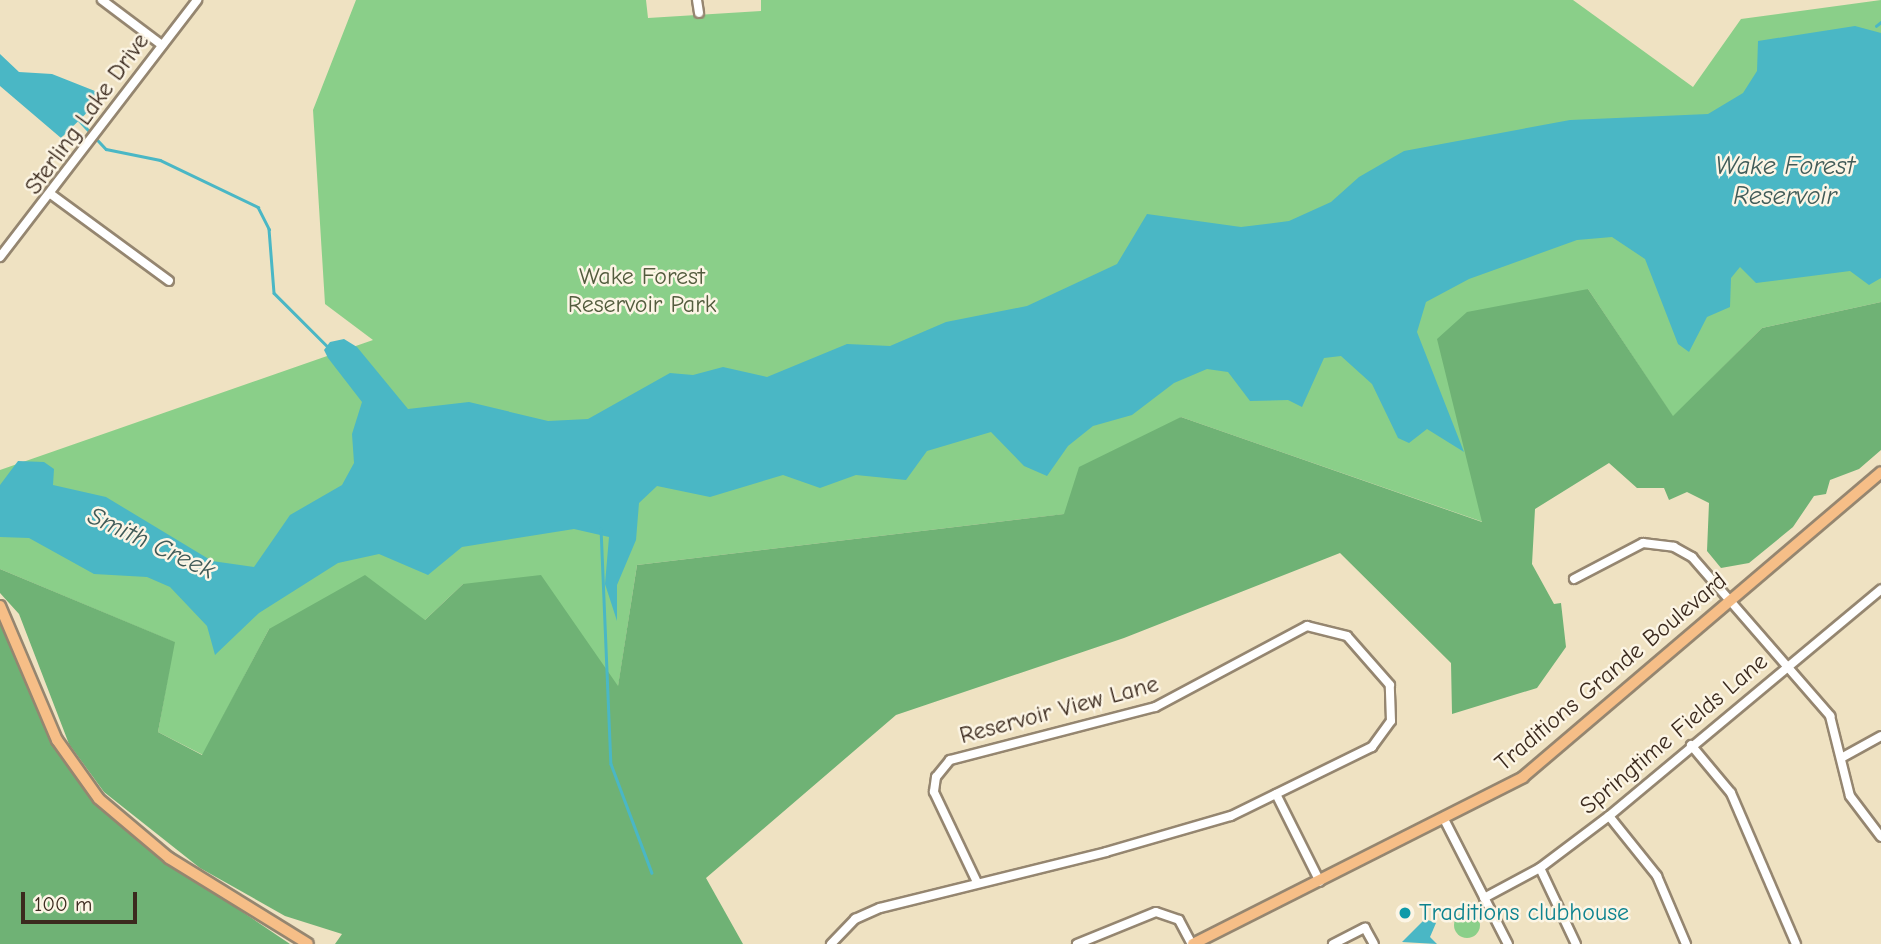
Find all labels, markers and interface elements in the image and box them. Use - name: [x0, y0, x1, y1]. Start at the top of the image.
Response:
- street label: Sterling Lake Drive: [19, 28, 155, 200]
- water label: Wake Forest Reservoir: [1715, 151, 1855, 212]
- park label: Wake Forest Reservoir Park: [568, 263, 716, 319]
- water label: Smith Creek: [82, 501, 220, 587]
- street label: Traditions Grande Boulevard: [1489, 567, 1733, 777]
- street label: Springtime Fields Lane: [1574, 647, 1774, 821]
- street label: Reservoir View Lane: [956, 670, 1162, 750]
- scale bar: [24, 878, 140, 922]
- text: 100 m: [34, 892, 92, 916]
- place label: Traditions clubhouse: [1419, 899, 1629, 927]
- marker: Traditions clubhouse: [1397, 905, 1413, 921]

